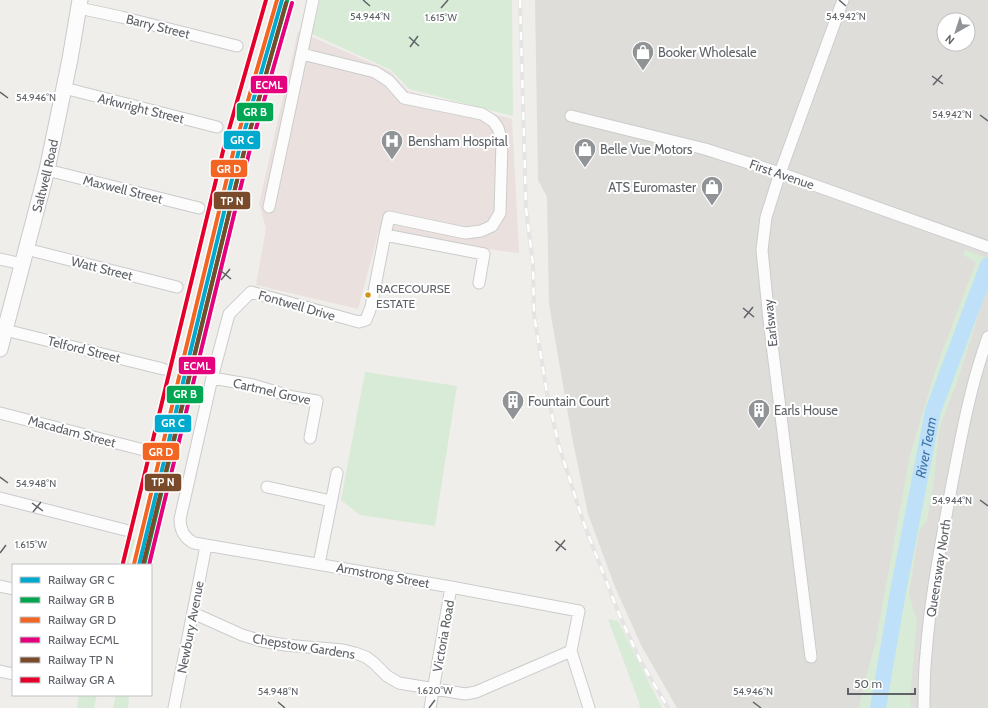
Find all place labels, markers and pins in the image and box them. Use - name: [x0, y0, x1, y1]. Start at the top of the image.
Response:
- shop icon: Booker Wholesale: [630, 39, 656, 72]
- place label: Booker Wholesale: [658, 44, 757, 60]
- hospital icon: Bensham Hospital: [379, 128, 405, 161]
- place label: Bensham Hospital: [408, 133, 508, 149]
- shop icon: Belle Vue Motors: [572, 136, 598, 169]
- place label: Belle Vue Motors: [600, 141, 693, 157]
- shop icon: ATS Euromaster: [699, 174, 725, 207]
- place label: ATS Euromaster: [608, 179, 697, 195]
- place label: RACECOURSE ESTATE: [376, 281, 451, 311]
- marker: RACECOURSE ESTATE: [363, 290, 373, 300]
- building icon: Fountain Court: [500, 388, 526, 421]
- place label: Fountain Court: [528, 393, 610, 409]
- building icon: Earls House: [746, 397, 772, 430]
- place label: Earls House: [774, 402, 838, 418]

